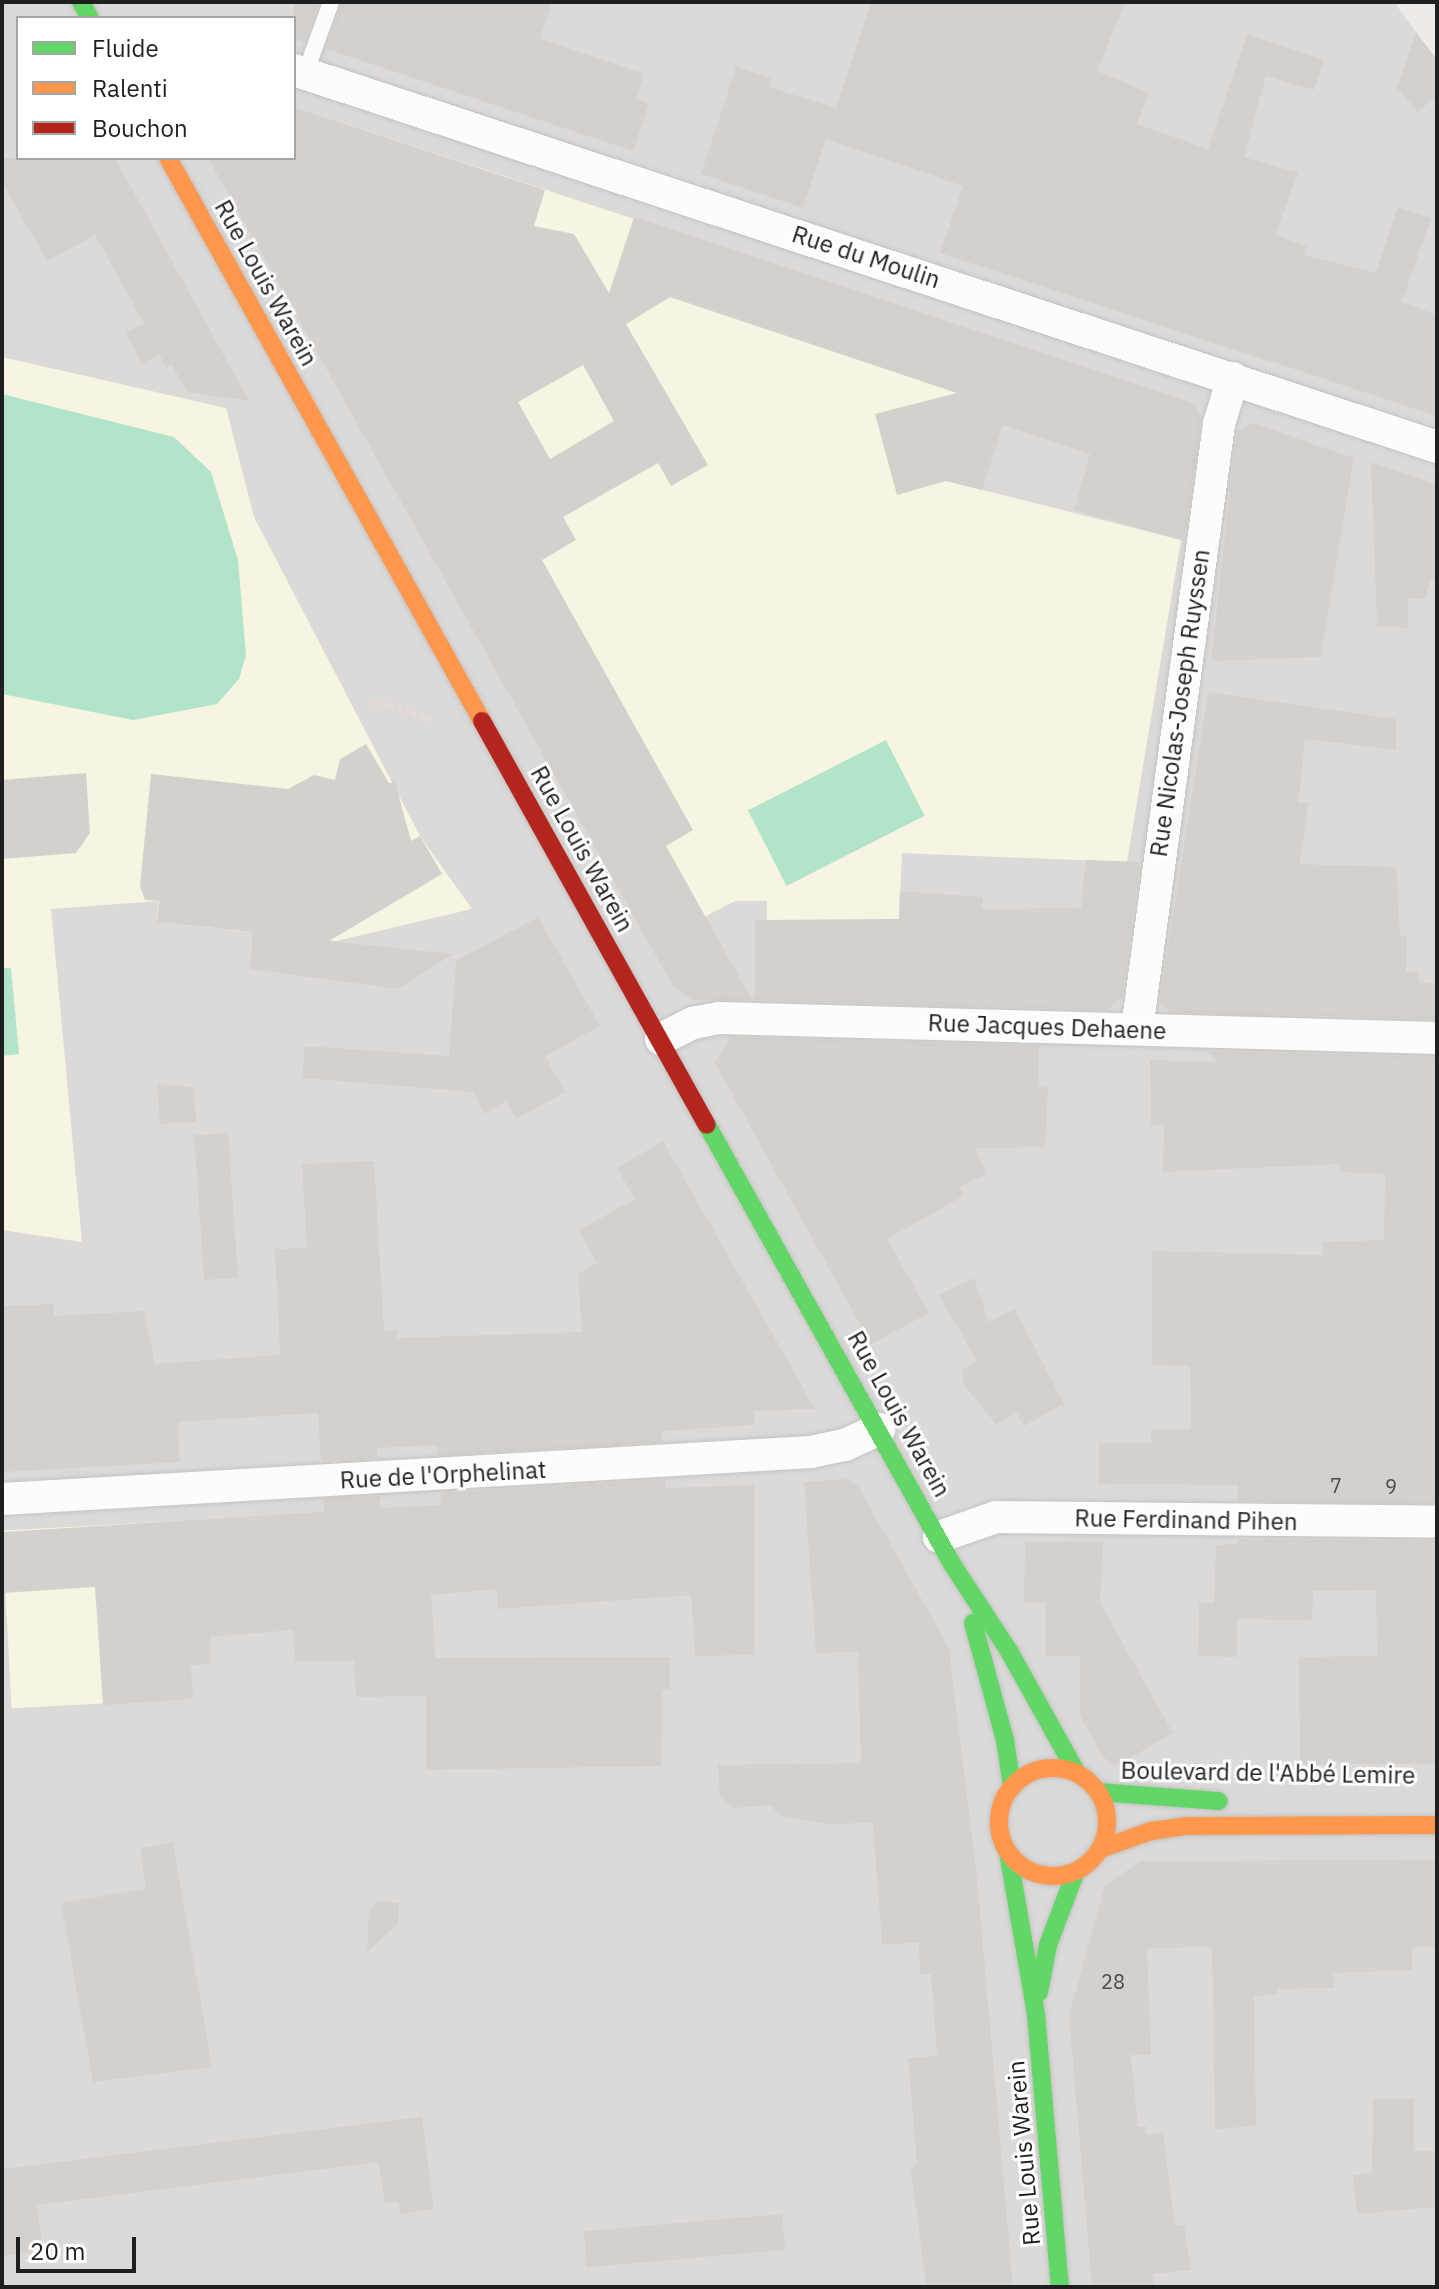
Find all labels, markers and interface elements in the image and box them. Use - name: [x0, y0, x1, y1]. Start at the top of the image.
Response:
- legend: [16, 16, 296, 160]
- text: Fluide: [92, 32, 159, 64]
- text: Ralenti: [92, 72, 168, 104]
- text: Bouchon: [92, 112, 188, 144]
- street label: Rue Louis Warein: [208, 195, 324, 371]
- street label: Rue du Moulin: [788, 220, 944, 294]
- street label: Rue Nicolas-Joseph Ruyssen: [1144, 547, 1216, 859]
- street label: Rue Louis Warein: [524, 761, 640, 937]
- street label: Rue Jacques Dehaene: [927, 1008, 1167, 1046]
- street label: Rue Louis Warein: [841, 1326, 957, 1502]
- street label: Rue de l'Orphelinat: [339, 1455, 547, 1495]
- house number: 7: [1330, 1473, 1342, 1497]
- house number: 9: [1385, 1474, 1397, 1498]
- street label: Rue Ferdinand Pihen: [1074, 1504, 1298, 1536]
- street label: Boulevard de l'Abbé Lemire: [1120, 1756, 1416, 1790]
- house number: 28: [1101, 1969, 1125, 1993]
- street label: Rue Louis Warein: [1002, 2059, 1046, 2247]
- scale bar: [20, 2221, 140, 2271]
- text: 20 m: [30, 2235, 85, 2267]

